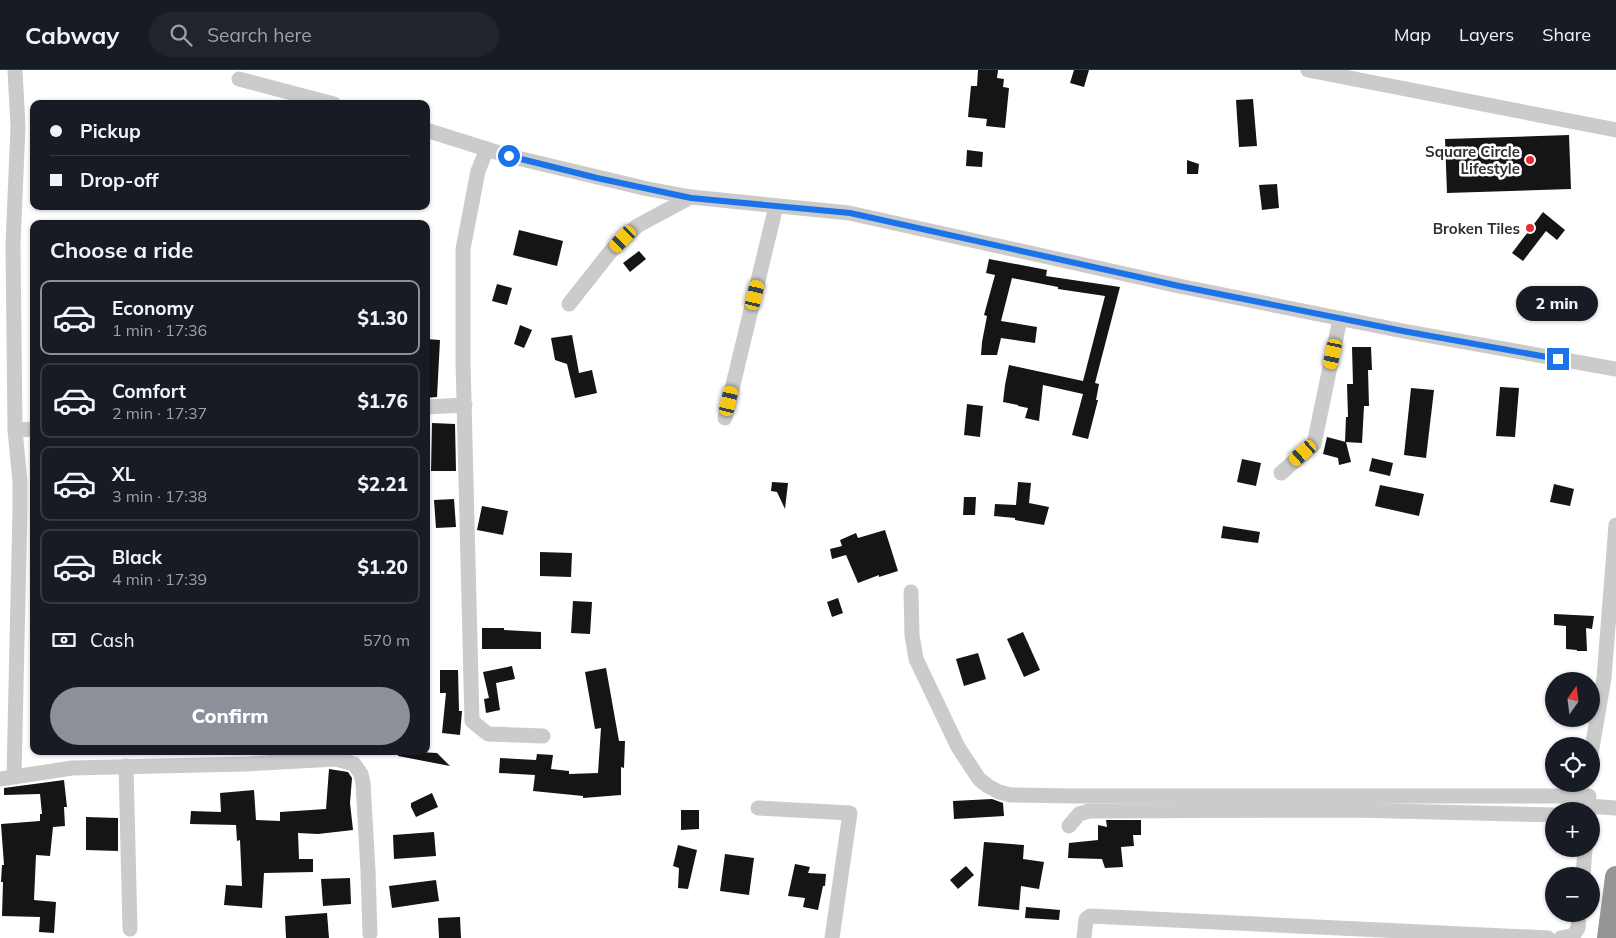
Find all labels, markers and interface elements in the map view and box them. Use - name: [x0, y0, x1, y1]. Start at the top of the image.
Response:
- search box: [149, 12, 499, 57]
- text: Cabway: [25, 20, 119, 50]
- icon: search: [167, 21, 195, 49]
- text: Search here: [207, 23, 312, 47]
- text: Map: [1394, 23, 1431, 46]
- text: Layers: [1459, 23, 1514, 46]
- text: Share: [1542, 23, 1591, 46]
- text: Pickup: [80, 119, 141, 143]
- place label: Square Circle Lifestyle: [1425, 142, 1520, 178]
- route start: [498, 145, 520, 167]
- marker: Square Circle Lifestyle: [1524, 154, 1536, 166]
- text: Drop-off: [80, 168, 158, 192]
- place label: Broken Tiles: [1433, 219, 1520, 238]
- marker: Broken Tiles: [1524, 222, 1536, 234]
- car: [607, 223, 638, 255]
- text: Choose a ride: [50, 236, 193, 264]
- car: [744, 279, 765, 311]
- callout: 2 min: [1517, 286, 1599, 322]
- text: 2 min: [1536, 293, 1578, 313]
- icon: car: [52, 295, 97, 340]
- text: Economy: [112, 296, 194, 320]
- text: $1.30: [357, 306, 408, 330]
- text: 1 min · 17:36: [112, 320, 207, 340]
- car: [1322, 338, 1343, 370]
- route end: [1547, 348, 1569, 370]
- icon: car: [52, 378, 97, 423]
- text: Comfort: [112, 379, 186, 403]
- car: [718, 385, 739, 417]
- text: $1.76: [357, 389, 408, 413]
- text: 2 min · 17:37: [112, 403, 207, 423]
- car: [1286, 437, 1319, 469]
- icon: car: [52, 461, 97, 506]
- text: XL: [112, 462, 135, 486]
- text: $2.21: [357, 472, 408, 496]
- text: 3 min · 17:38: [112, 486, 207, 506]
- icon: car: [52, 544, 97, 589]
- text: Black: [112, 545, 162, 569]
- text: $1.20: [357, 555, 408, 579]
- text: 4 min · 17:39: [112, 569, 207, 589]
- icon: cash: [50, 626, 78, 654]
- text: Cash: [90, 628, 135, 652]
- text: 570 m: [363, 630, 410, 650]
- north arrow: [1545, 672, 1600, 728]
- map controls: [1545, 672, 1600, 922]
- button: Confirm: [50, 687, 410, 745]
- button: locate: [1545, 737, 1600, 792]
- button: +: [1545, 802, 1600, 857]
- button: −: [1545, 867, 1600, 922]

